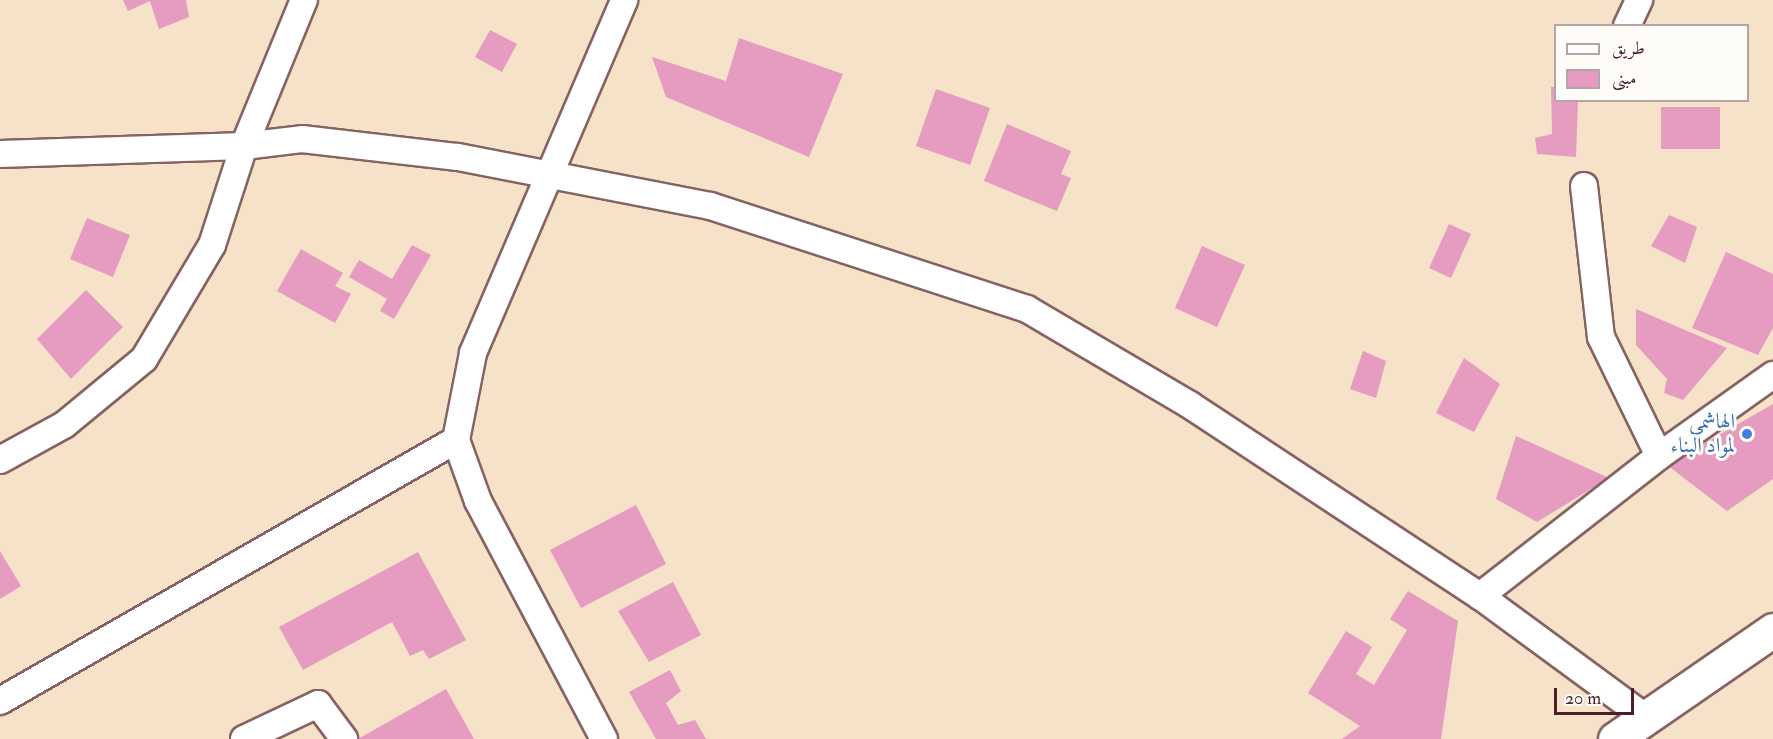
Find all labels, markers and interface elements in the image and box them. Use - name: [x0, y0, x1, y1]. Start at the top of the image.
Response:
- legend: [1554, 24, 1749, 102]
- text: طريق: [1612, 37, 1645, 60]
- text: مبنى: [1612, 67, 1637, 90]
- place label: الهاشمي لمواد البناء: [1671, 409, 1735, 459]
- marker: الهاشمي لمواد البناء: [1740, 427, 1754, 441]
- scale bar: [1557, 676, 1636, 714]
- text: 20 m: [1565, 687, 1601, 710]

